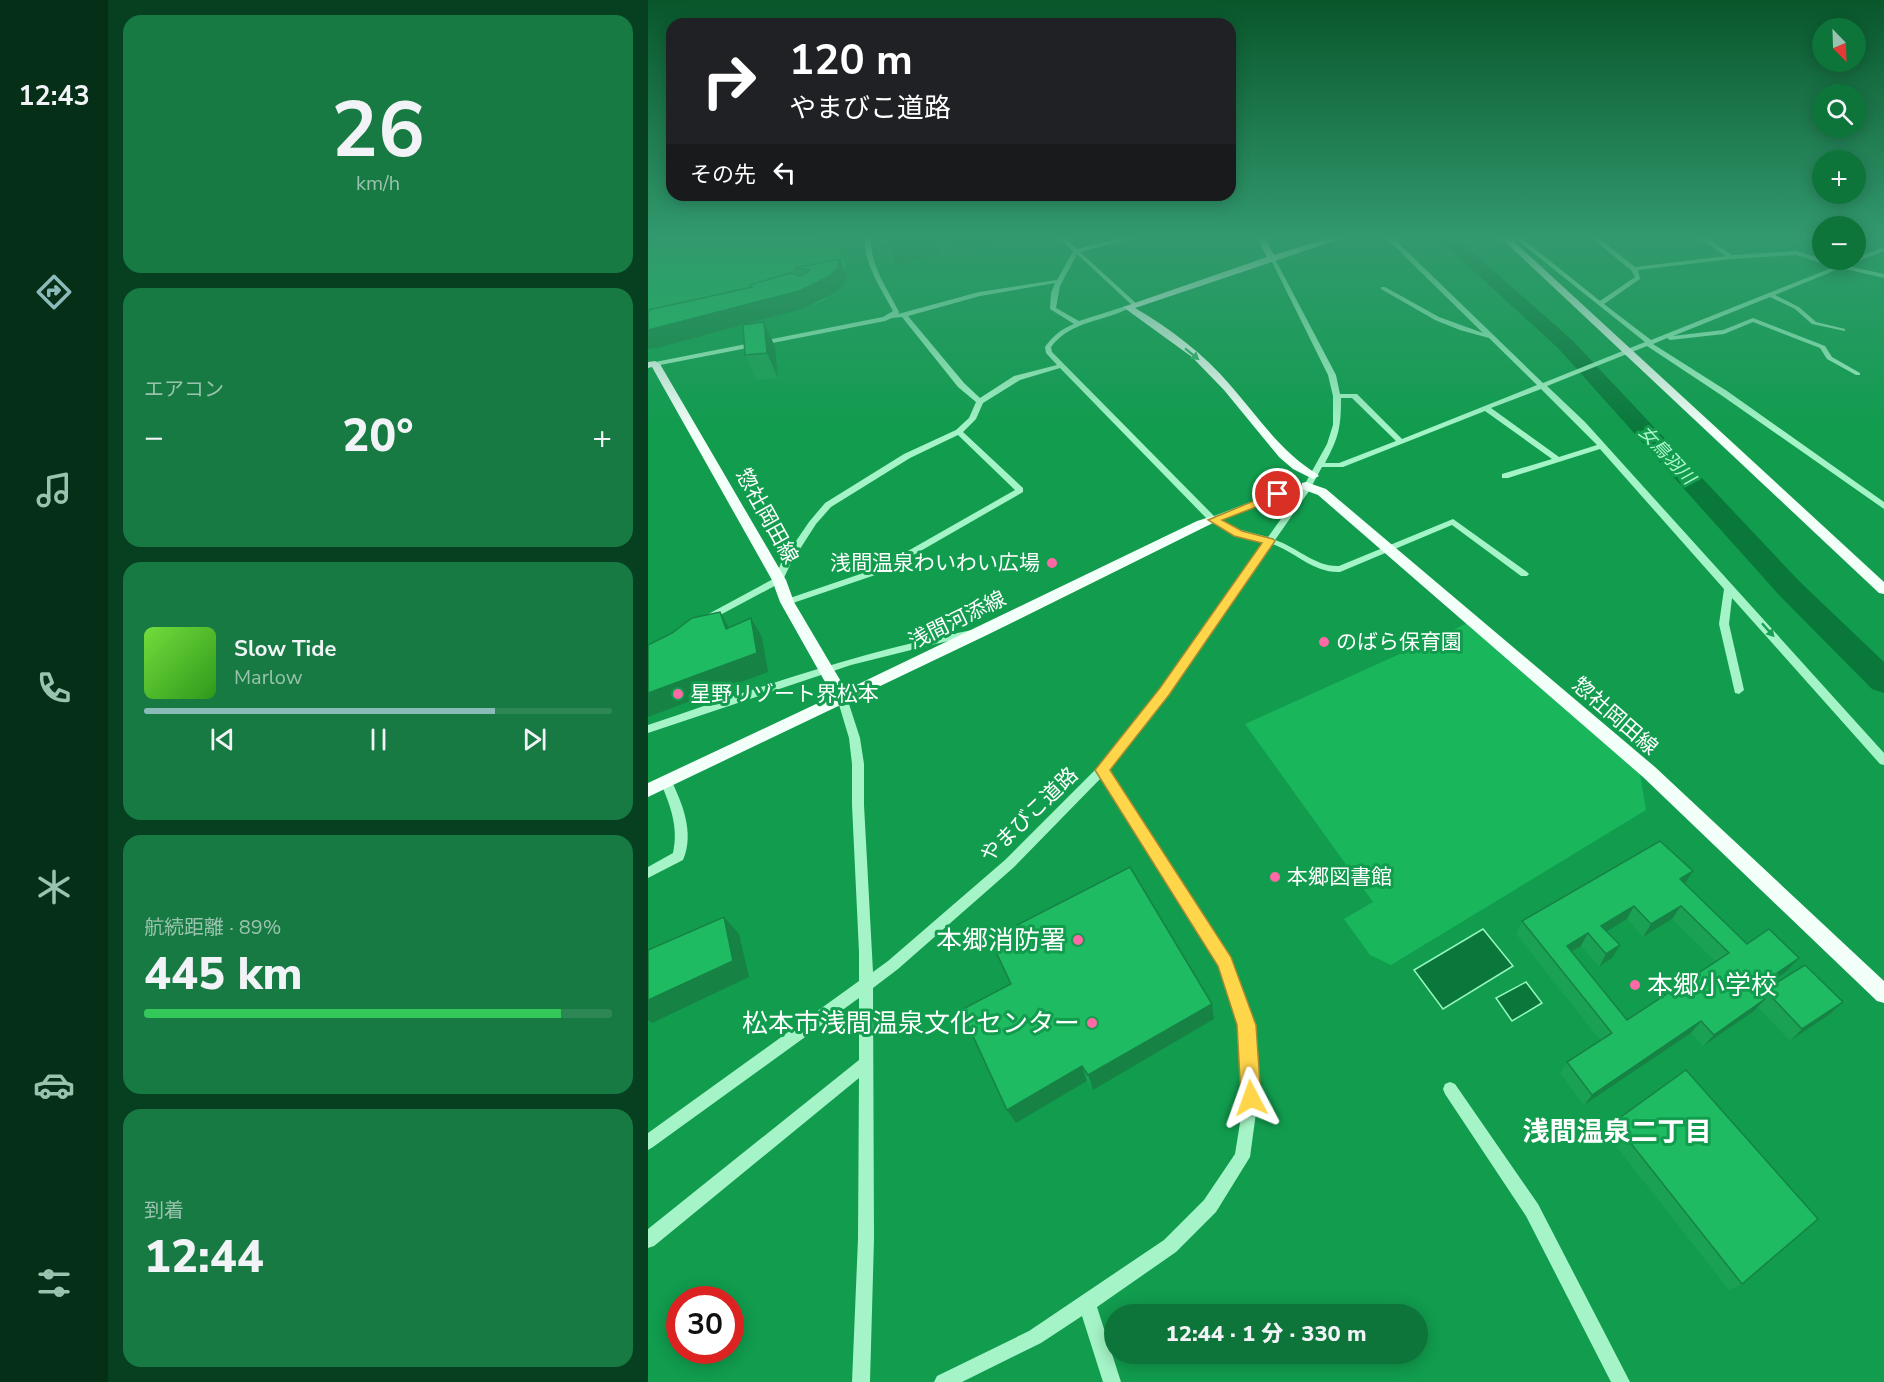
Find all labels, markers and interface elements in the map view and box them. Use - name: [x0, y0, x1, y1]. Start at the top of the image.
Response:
- north arrow: [1812, 18, 1866, 72]
- map controls: [1812, 18, 1866, 270]
- text: 120 m: [789, 32, 913, 89]
- icon: right: [690, 42, 768, 120]
- text: 26: [331, 77, 425, 184]
- text: 12:43: [18, 78, 90, 115]
- button: search: [1812, 84, 1866, 138]
- text: やまびこ道路: [789, 90, 951, 127]
- button: +: [1812, 150, 1866, 204]
- icon: left: [768, 156, 801, 189]
- text: その先: [690, 160, 756, 190]
- text: km/h: [356, 170, 400, 197]
- button: −: [1812, 216, 1866, 270]
- icon: directions: [33, 271, 75, 313]
- one-way arrow: [1184, 347, 1199, 360]
- text: エアコン: [144, 376, 224, 403]
- text: 20°: [342, 406, 414, 467]
- text: −: [144, 415, 164, 460]
- text: +: [592, 415, 612, 460]
- water label: 女鳥羽川: [1634, 420, 1702, 491]
- street label: 惣社岡田線: [729, 463, 805, 569]
- pin: [1252, 468, 1303, 519]
- icon: music: [33, 469, 75, 511]
- icon: arrive: [1261, 477, 1294, 510]
- place label: 浅間温泉わいわい広場: [830, 549, 1040, 577]
- marker: 浅間温泉わいわい広場: [1045, 556, 1059, 570]
- street label: 浅間河添線: [904, 584, 1010, 656]
- one-way arrow: [1761, 623, 1775, 638]
- place label: のばら保育園: [1336, 628, 1462, 656]
- text: Slow Tide: [234, 634, 336, 664]
- marker: のばら保育園: [1317, 635, 1331, 649]
- text: Marlow: [234, 664, 302, 691]
- icon: phone: [33, 667, 75, 709]
- street label: 惣社岡田線: [1566, 671, 1664, 761]
- place label: 星野リゾート界松本: [690, 680, 879, 708]
- marker: 星野リゾート界松本: [671, 687, 685, 701]
- icon: previous: [206, 723, 239, 756]
- icon: pause: [362, 723, 395, 756]
- icon: next: [518, 723, 551, 756]
- street label: やまびこ道路: [974, 761, 1084, 869]
- place label: 本郷図書館: [1287, 863, 1392, 891]
- icon: climate: [33, 866, 75, 908]
- marker: 本郷図書館: [1268, 870, 1282, 884]
- text: 航続距離 · 89%: [144, 914, 281, 941]
- place label: 本郷消防署: [936, 923, 1066, 958]
- marker: 本郷消防署: [1071, 933, 1085, 947]
- text: 445 km: [144, 944, 303, 1005]
- place label: 本郷小学校: [1647, 968, 1777, 1003]
- marker: 本郷小学校: [1628, 978, 1642, 992]
- place label: 松本市浅間温泉文化センター: [742, 1006, 1080, 1041]
- marker: 松本市浅間温泉文化センター: [1085, 1016, 1099, 1030]
- icon: car: [33, 1064, 75, 1106]
- position arrow: [1219, 1066, 1283, 1130]
- district label: 浅間温泉二丁目: [1523, 1114, 1712, 1151]
- text: 到着: [144, 1197, 184, 1224]
- text: 12:44: [144, 1227, 264, 1288]
- icon: filters: [33, 1262, 75, 1304]
- speed limit sign: 30: [666, 1286, 744, 1364]
- text: 12:44 · 1 分 · 330 m: [1165, 1319, 1367, 1349]

